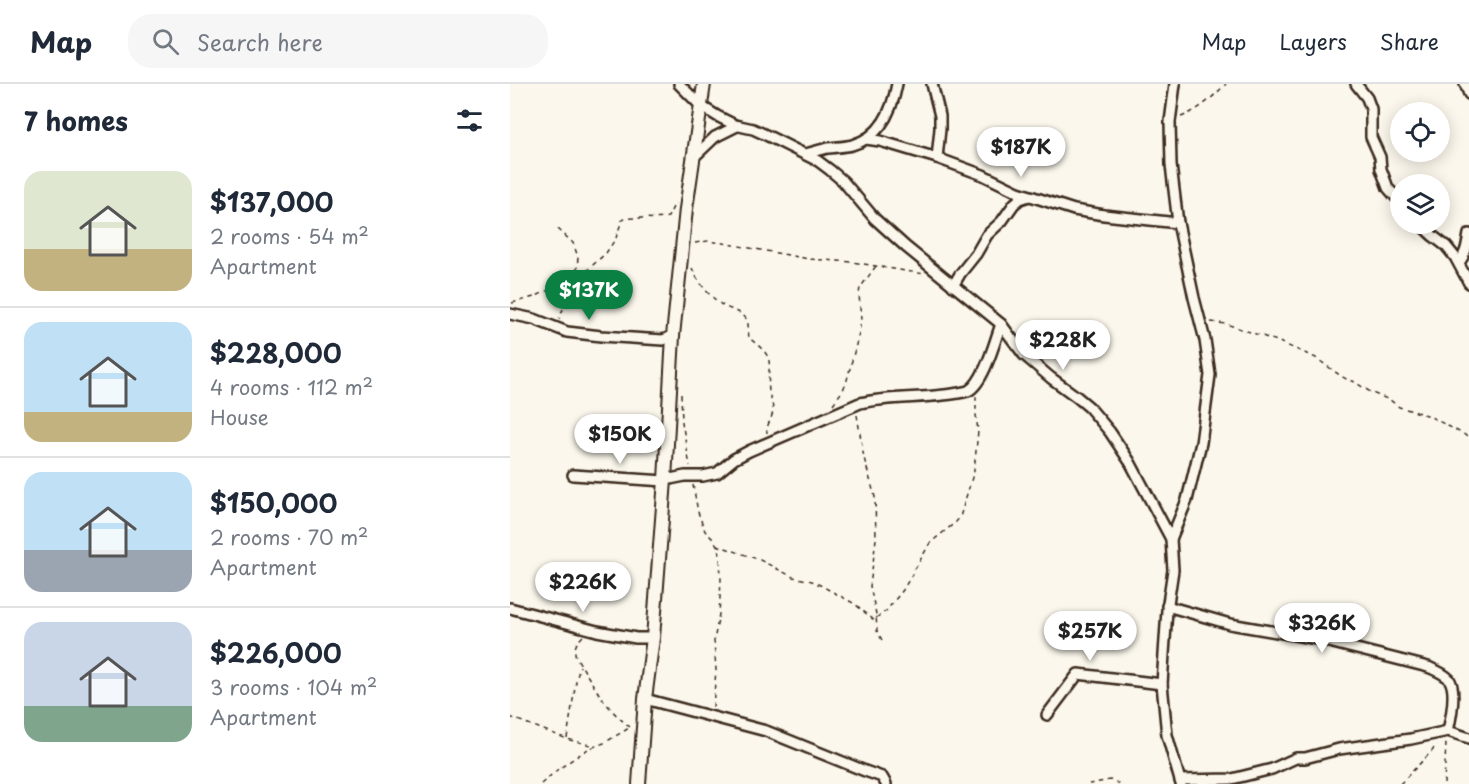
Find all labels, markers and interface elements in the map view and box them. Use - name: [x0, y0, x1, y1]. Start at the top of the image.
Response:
- search box: [128, 14, 548, 68]
- text: Map: [30, 20, 92, 63]
- icon: search: [149, 25, 182, 58]
- text: Search here: [197, 25, 323, 58]
- text: Map: [1202, 25, 1246, 57]
- text: Layers: [1279, 25, 1347, 57]
- text: Share: [1380, 25, 1439, 57]
- text: 7 homes: [24, 101, 128, 140]
- map controls: [1390, 102, 1450, 234]
- button: locate: [1390, 102, 1450, 162]
- icon: filters: [453, 104, 486, 137]
- pin: $187K: [979, 127, 1063, 178]
- text: $187K: [991, 131, 1051, 161]
- button: layers: [1390, 174, 1450, 234]
- text: $137,000: [210, 182, 334, 221]
- icon: home: [72, 195, 144, 267]
- text: 2 rooms · 54 m²: [210, 221, 369, 251]
- text: Apartment: [210, 251, 317, 281]
- pin: $137K: [547, 270, 631, 321]
- text: $137K: [559, 274, 619, 304]
- pin: $228K: [1021, 320, 1105, 371]
- text: $228K: [1029, 324, 1097, 354]
- text: $228,000: [210, 333, 342, 372]
- icon: home: [72, 346, 144, 418]
- text: 4 rooms · 112 m²: [210, 372, 373, 402]
- text: House: [210, 402, 269, 432]
- pin: $150K: [578, 414, 662, 465]
- text: $150K: [588, 418, 652, 448]
- text: $150,000: [210, 483, 338, 522]
- icon: home: [72, 496, 144, 568]
- text: 2 rooms · 70 m²: [210, 522, 368, 552]
- text: Apartment: [210, 552, 317, 582]
- pin: $226K: [541, 562, 625, 613]
- text: $226K: [549, 566, 617, 596]
- pin: $326K: [1280, 603, 1364, 654]
- text: $326K: [1288, 607, 1356, 637]
- pin: $257K: [1048, 611, 1132, 662]
- text: $257K: [1058, 615, 1122, 645]
- text: $226,000: [210, 633, 342, 672]
- icon: home: [72, 646, 144, 718]
- text: 3 rooms · 104 m²: [210, 672, 377, 702]
- text: Apartment: [210, 702, 317, 732]

